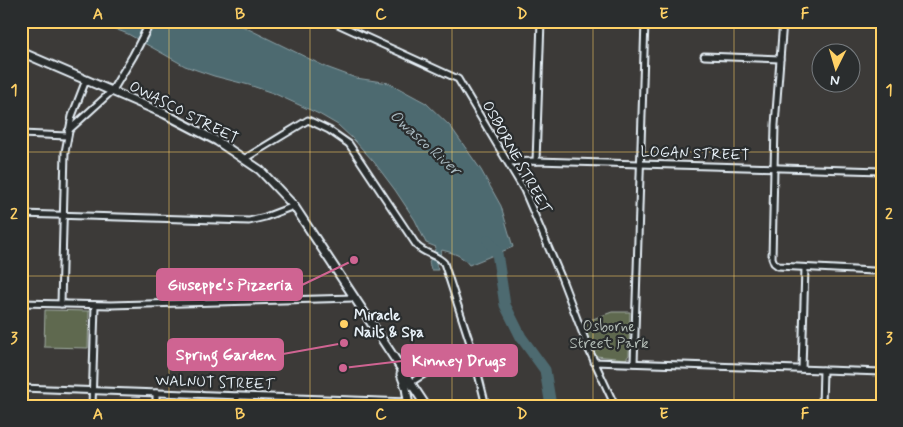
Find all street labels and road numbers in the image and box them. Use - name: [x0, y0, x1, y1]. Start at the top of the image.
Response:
- street label: OWASCO STREET: [125, 77, 242, 149]
- street label: OSBORNE STREET: [477, 97, 556, 218]
- street label: LOGAN STREET: [640, 142, 750, 166]
- street label: WALNUT STREET: [155, 371, 276, 395]

